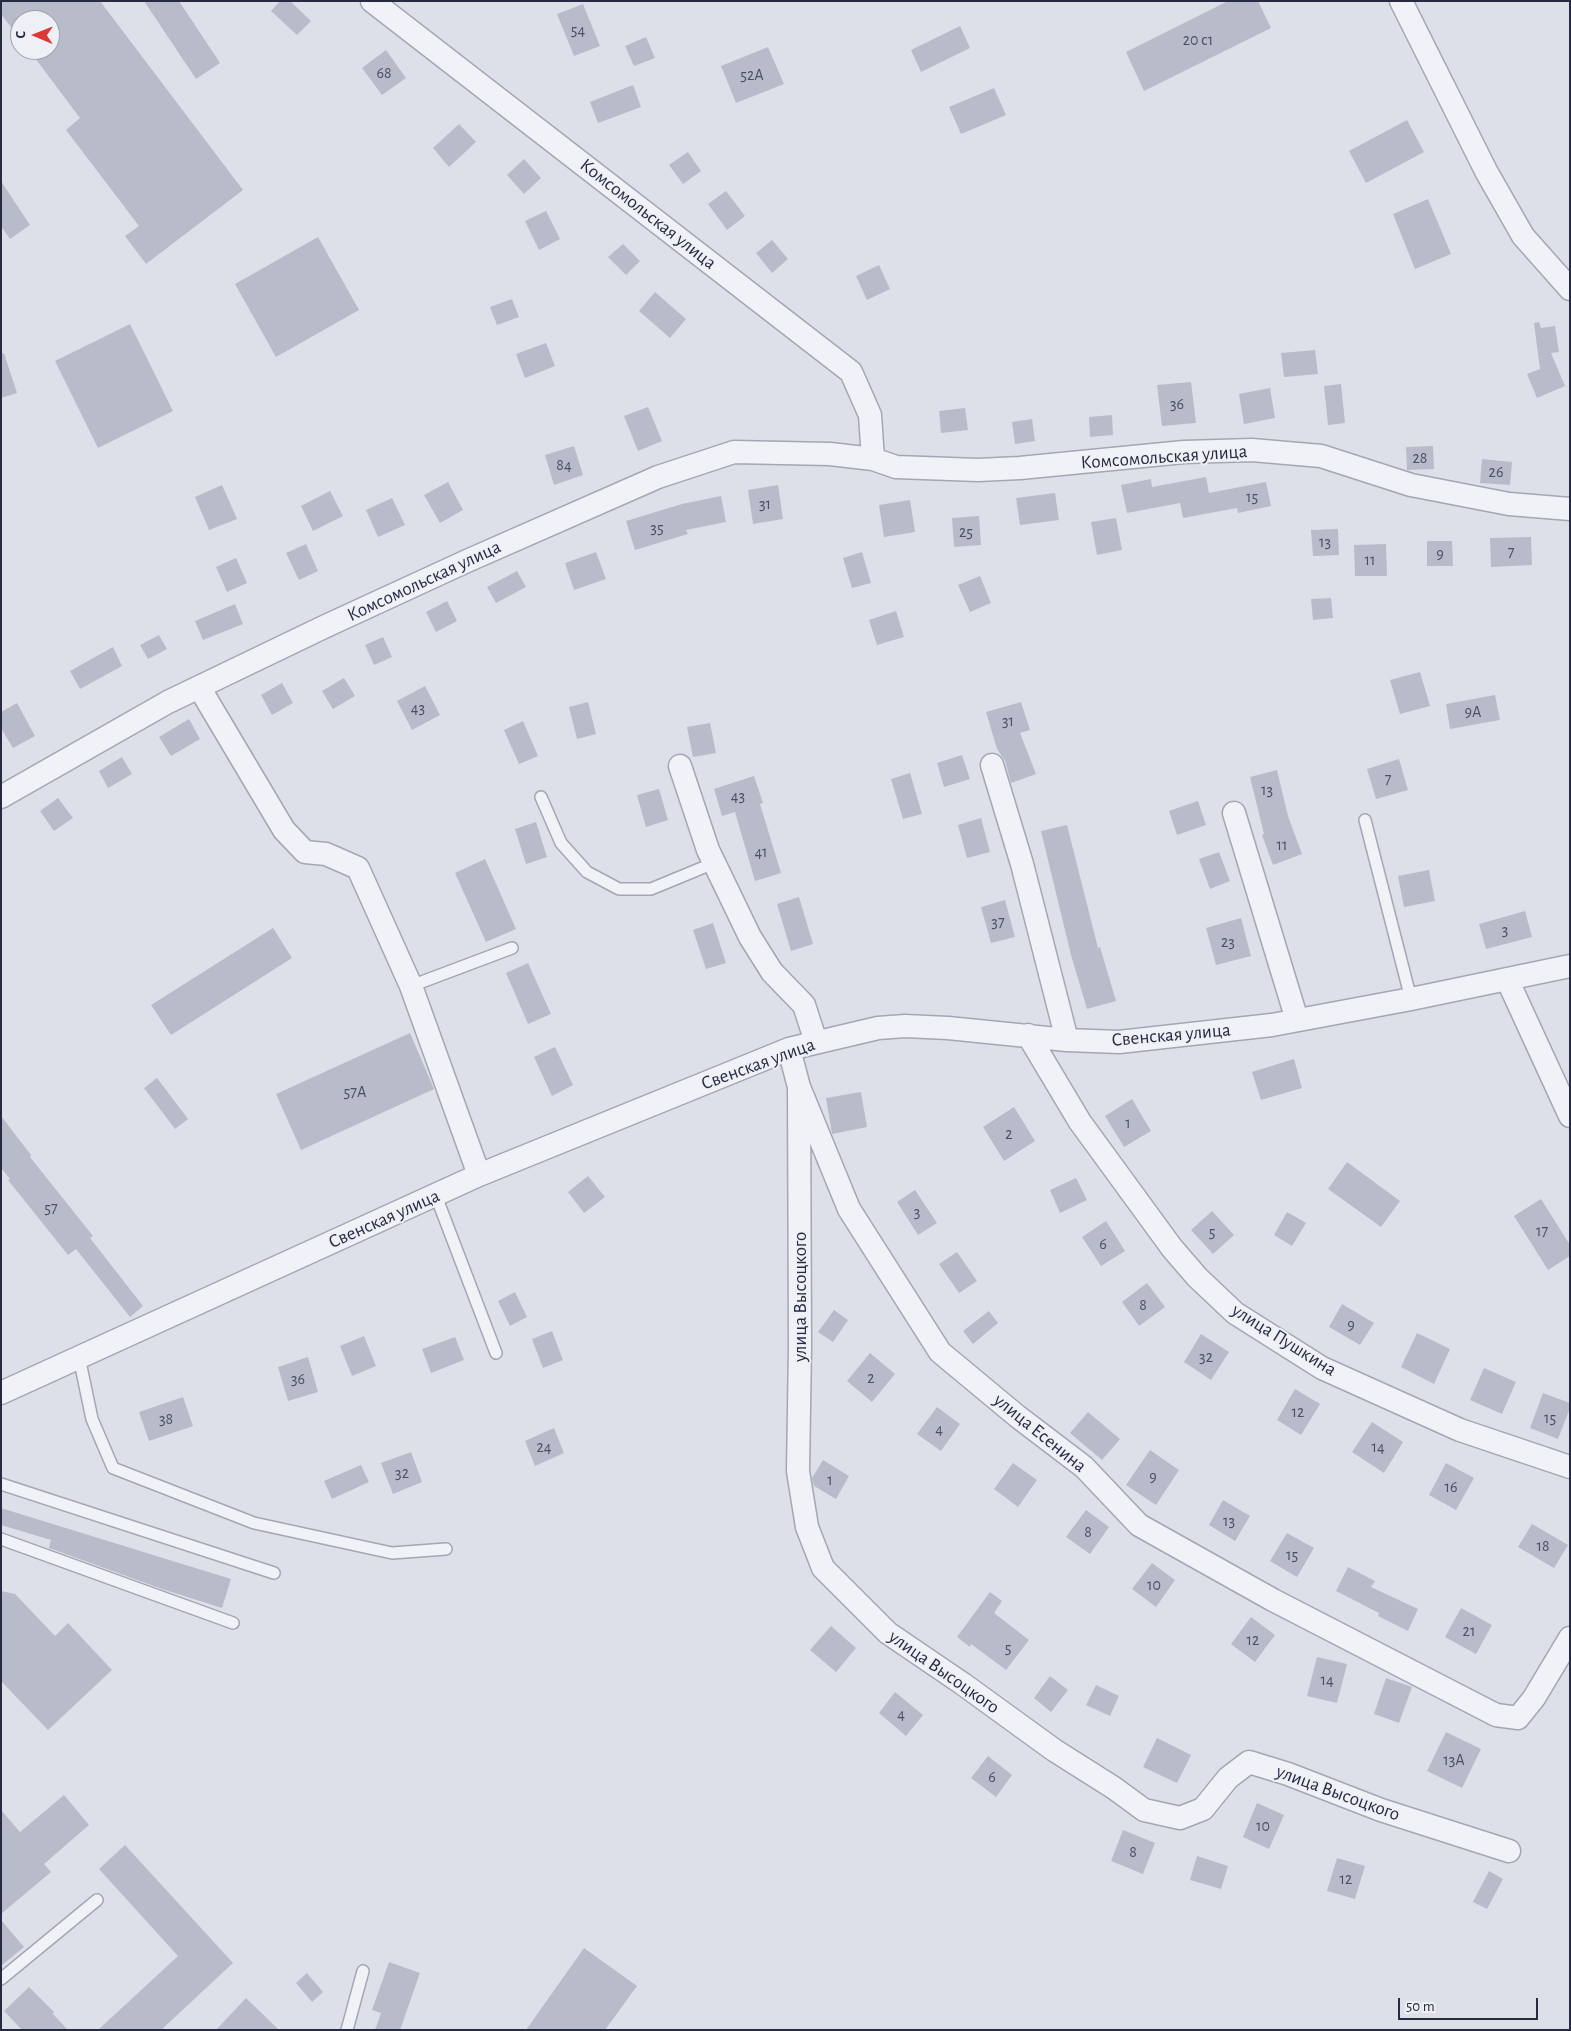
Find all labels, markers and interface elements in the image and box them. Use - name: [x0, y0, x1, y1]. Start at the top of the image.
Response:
- north arrow: [10, 10, 60, 60]
- house number: 54: [571, 20, 585, 40]
- house number: 20 с1: [1183, 30, 1213, 50]
- text: С: [14, 31, 28, 39]
- house number: 68: [376, 63, 392, 83]
- house number: 52А: [740, 65, 764, 85]
- street label: Комсомольская улица: [575, 154, 721, 274]
- house number: 36: [1170, 394, 1184, 414]
- street label: Комсомольская улица: [1080, 440, 1248, 474]
- house number: 28: [1413, 448, 1427, 468]
- house number: 84: [556, 455, 572, 475]
- house number: 26: [1489, 462, 1503, 482]
- house number: 15: [1246, 487, 1258, 507]
- house number: 31: [759, 494, 771, 514]
- house number: 35: [650, 518, 664, 538]
- house number: 25: [959, 522, 973, 542]
- house number: 13: [1319, 532, 1331, 552]
- street label: Комсомольская улица: [344, 535, 504, 627]
- house number: 7: [1508, 542, 1514, 562]
- house number: 9: [1436, 544, 1444, 564]
- house number: 11: [1364, 550, 1376, 570]
- house number: 43: [411, 698, 425, 718]
- house number: 9А: [1465, 702, 1481, 722]
- house number: 31: [1002, 711, 1014, 731]
- house number: 7: [1385, 769, 1391, 789]
- house number: 13: [1261, 780, 1273, 800]
- house number: 43: [731, 786, 745, 806]
- house number: 11: [1276, 835, 1288, 855]
- house number: 41: [754, 842, 768, 862]
- house number: 37: [991, 912, 1005, 932]
- house number: 3: [1502, 920, 1508, 940]
- house number: 23: [1221, 932, 1235, 952]
- street label: Свенская улица: [1110, 1018, 1232, 1052]
- street label: Свенская улица: [698, 1033, 818, 1095]
- house number: 57А: [344, 1082, 366, 1102]
- house number: 1: [1125, 1113, 1131, 1133]
- house number: 2: [1005, 1124, 1013, 1144]
- street label: Свенская улица: [325, 1184, 443, 1254]
- house number: 57: [44, 1198, 58, 1218]
- house number: 3: [914, 1202, 920, 1222]
- house number: 17: [1536, 1221, 1548, 1241]
- house number: 5: [1209, 1222, 1215, 1242]
- street label: улица Высоцкого: [789, 1232, 811, 1362]
- house number: 6: [1099, 1234, 1107, 1254]
- house number: 8: [1139, 1295, 1147, 1315]
- street label: улица Пушкина: [1227, 1299, 1341, 1381]
- house number: 9: [1347, 1315, 1355, 1335]
- house number: 32: [1199, 1347, 1213, 1367]
- house number: 2: [867, 1368, 875, 1388]
- house number: 36: [291, 1369, 305, 1389]
- street label: улица Есенина: [989, 1389, 1091, 1477]
- house number: 12: [1292, 1402, 1304, 1422]
- house number: 15: [1544, 1408, 1556, 1428]
- house number: 38: [159, 1409, 173, 1429]
- house number: 4: [935, 1419, 943, 1439]
- house number: 24: [537, 1437, 551, 1457]
- house number: 14: [1371, 1437, 1385, 1457]
- house number: 32: [395, 1463, 409, 1483]
- house number: 9: [1149, 1467, 1157, 1487]
- house number: 1: [827, 1470, 833, 1490]
- house number: 16: [1444, 1477, 1458, 1497]
- house number: 13: [1223, 1511, 1235, 1531]
- house number: 8: [1084, 1522, 1092, 1542]
- house number: 18: [1536, 1536, 1550, 1556]
- house number: 15: [1286, 1545, 1298, 1565]
- house number: 10: [1147, 1575, 1161, 1595]
- house number: 21: [1463, 1621, 1475, 1641]
- street label: улица Высоцкого: [884, 1625, 1004, 1719]
- house number: 12: [1247, 1630, 1259, 1650]
- house number: 5: [1005, 1638, 1011, 1658]
- house number: 14: [1320, 1670, 1334, 1690]
- house number: 4: [897, 1704, 905, 1724]
- house number: 13А: [1443, 1750, 1465, 1770]
- street label: улица Высоцкого: [1273, 1760, 1403, 1826]
- house number: 6: [988, 1767, 996, 1787]
- house number: 10: [1256, 1816, 1270, 1836]
- house number: 8: [1129, 1842, 1137, 1862]
- house number: 12: [1340, 1869, 1352, 1889]
- scale bar: [1401, 1988, 1541, 2020]
- text: 50 m: [1406, 1999, 1435, 2014]

